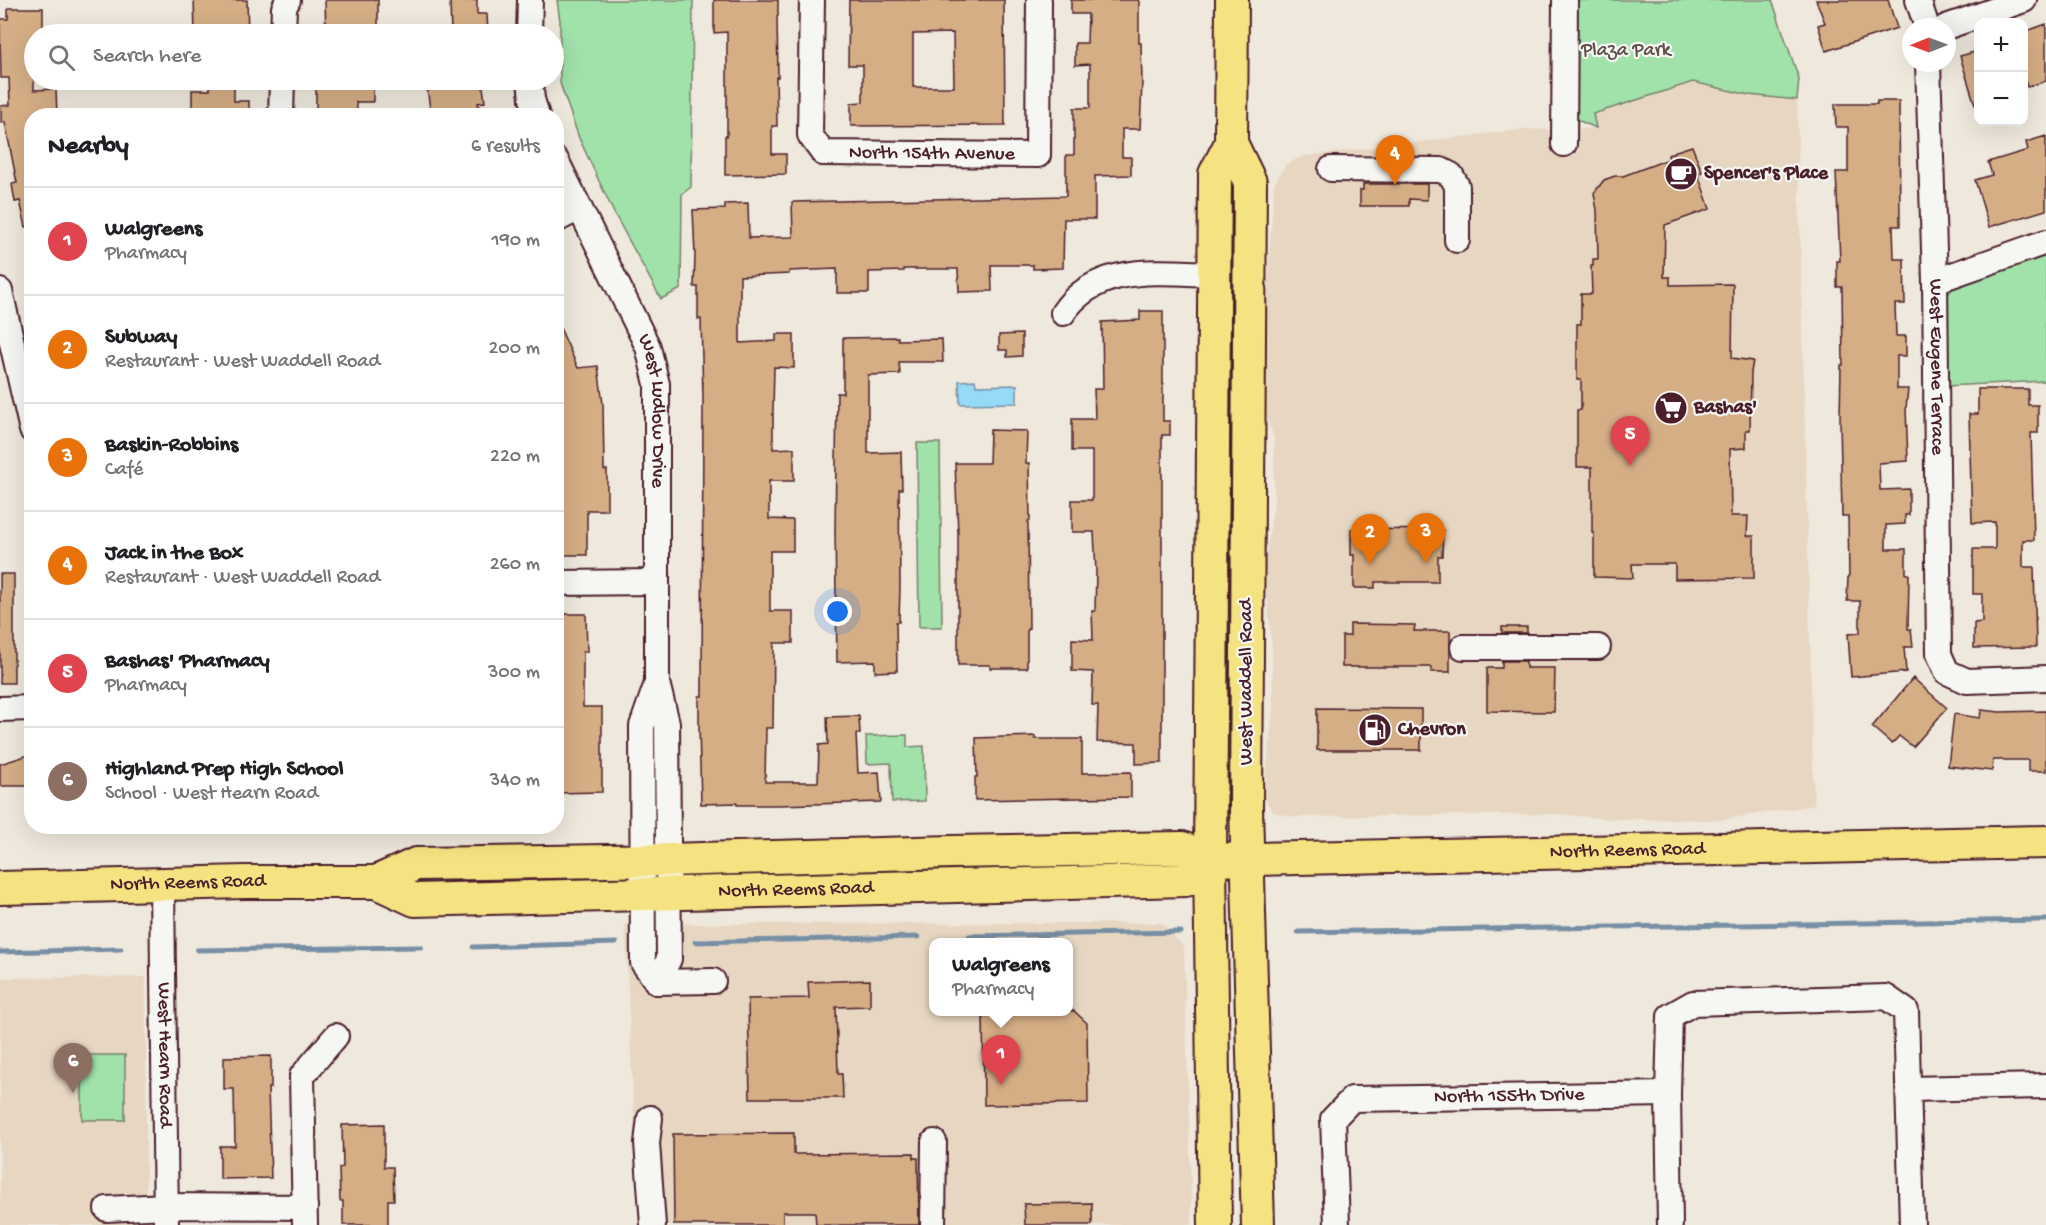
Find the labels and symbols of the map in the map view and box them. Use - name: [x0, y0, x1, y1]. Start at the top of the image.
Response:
- north arrow: [1902, 18, 1956, 72]
- park label: Plaza Park: [1580, 40, 1673, 63]
- pin: 4: [1376, 136, 1414, 185]
- street label: North 154th Avenue: [849, 142, 1016, 166]
- cafe icon: Spencer's Place: [1663, 156, 1699, 192]
- place label: Spencer's Place: [1704, 163, 1829, 186]
- street label: West Eugene Terrace: [1923, 279, 1948, 456]
- street label: West Ludlow Drive: [632, 330, 669, 489]
- supermarket icon: Bashas': [1653, 390, 1689, 426]
- place label: Bashas': [1693, 397, 1757, 420]
- pin: 5: [1610, 416, 1650, 466]
- pin: 2: [1350, 514, 1390, 564]
- pin: 3: [1406, 514, 1446, 563]
- street label: West Waddell Road: [1236, 596, 1259, 765]
- your location: [823, 597, 852, 626]
- fuel station icon: Chevron: [1357, 712, 1393, 748]
- place label: Chevron: [1397, 719, 1466, 742]
- street label: North Reems Road: [1549, 838, 1708, 864]
- street label: North Reems Road: [110, 871, 268, 897]
- street label: North Reems Road: [718, 877, 876, 904]
- street label: West Hearn Road: [152, 982, 176, 1130]
- pin: 1: [982, 1036, 1020, 1085]
- pin: 6: [54, 1044, 92, 1093]
- street label: North 155th Drive: [1434, 1084, 1585, 1109]

